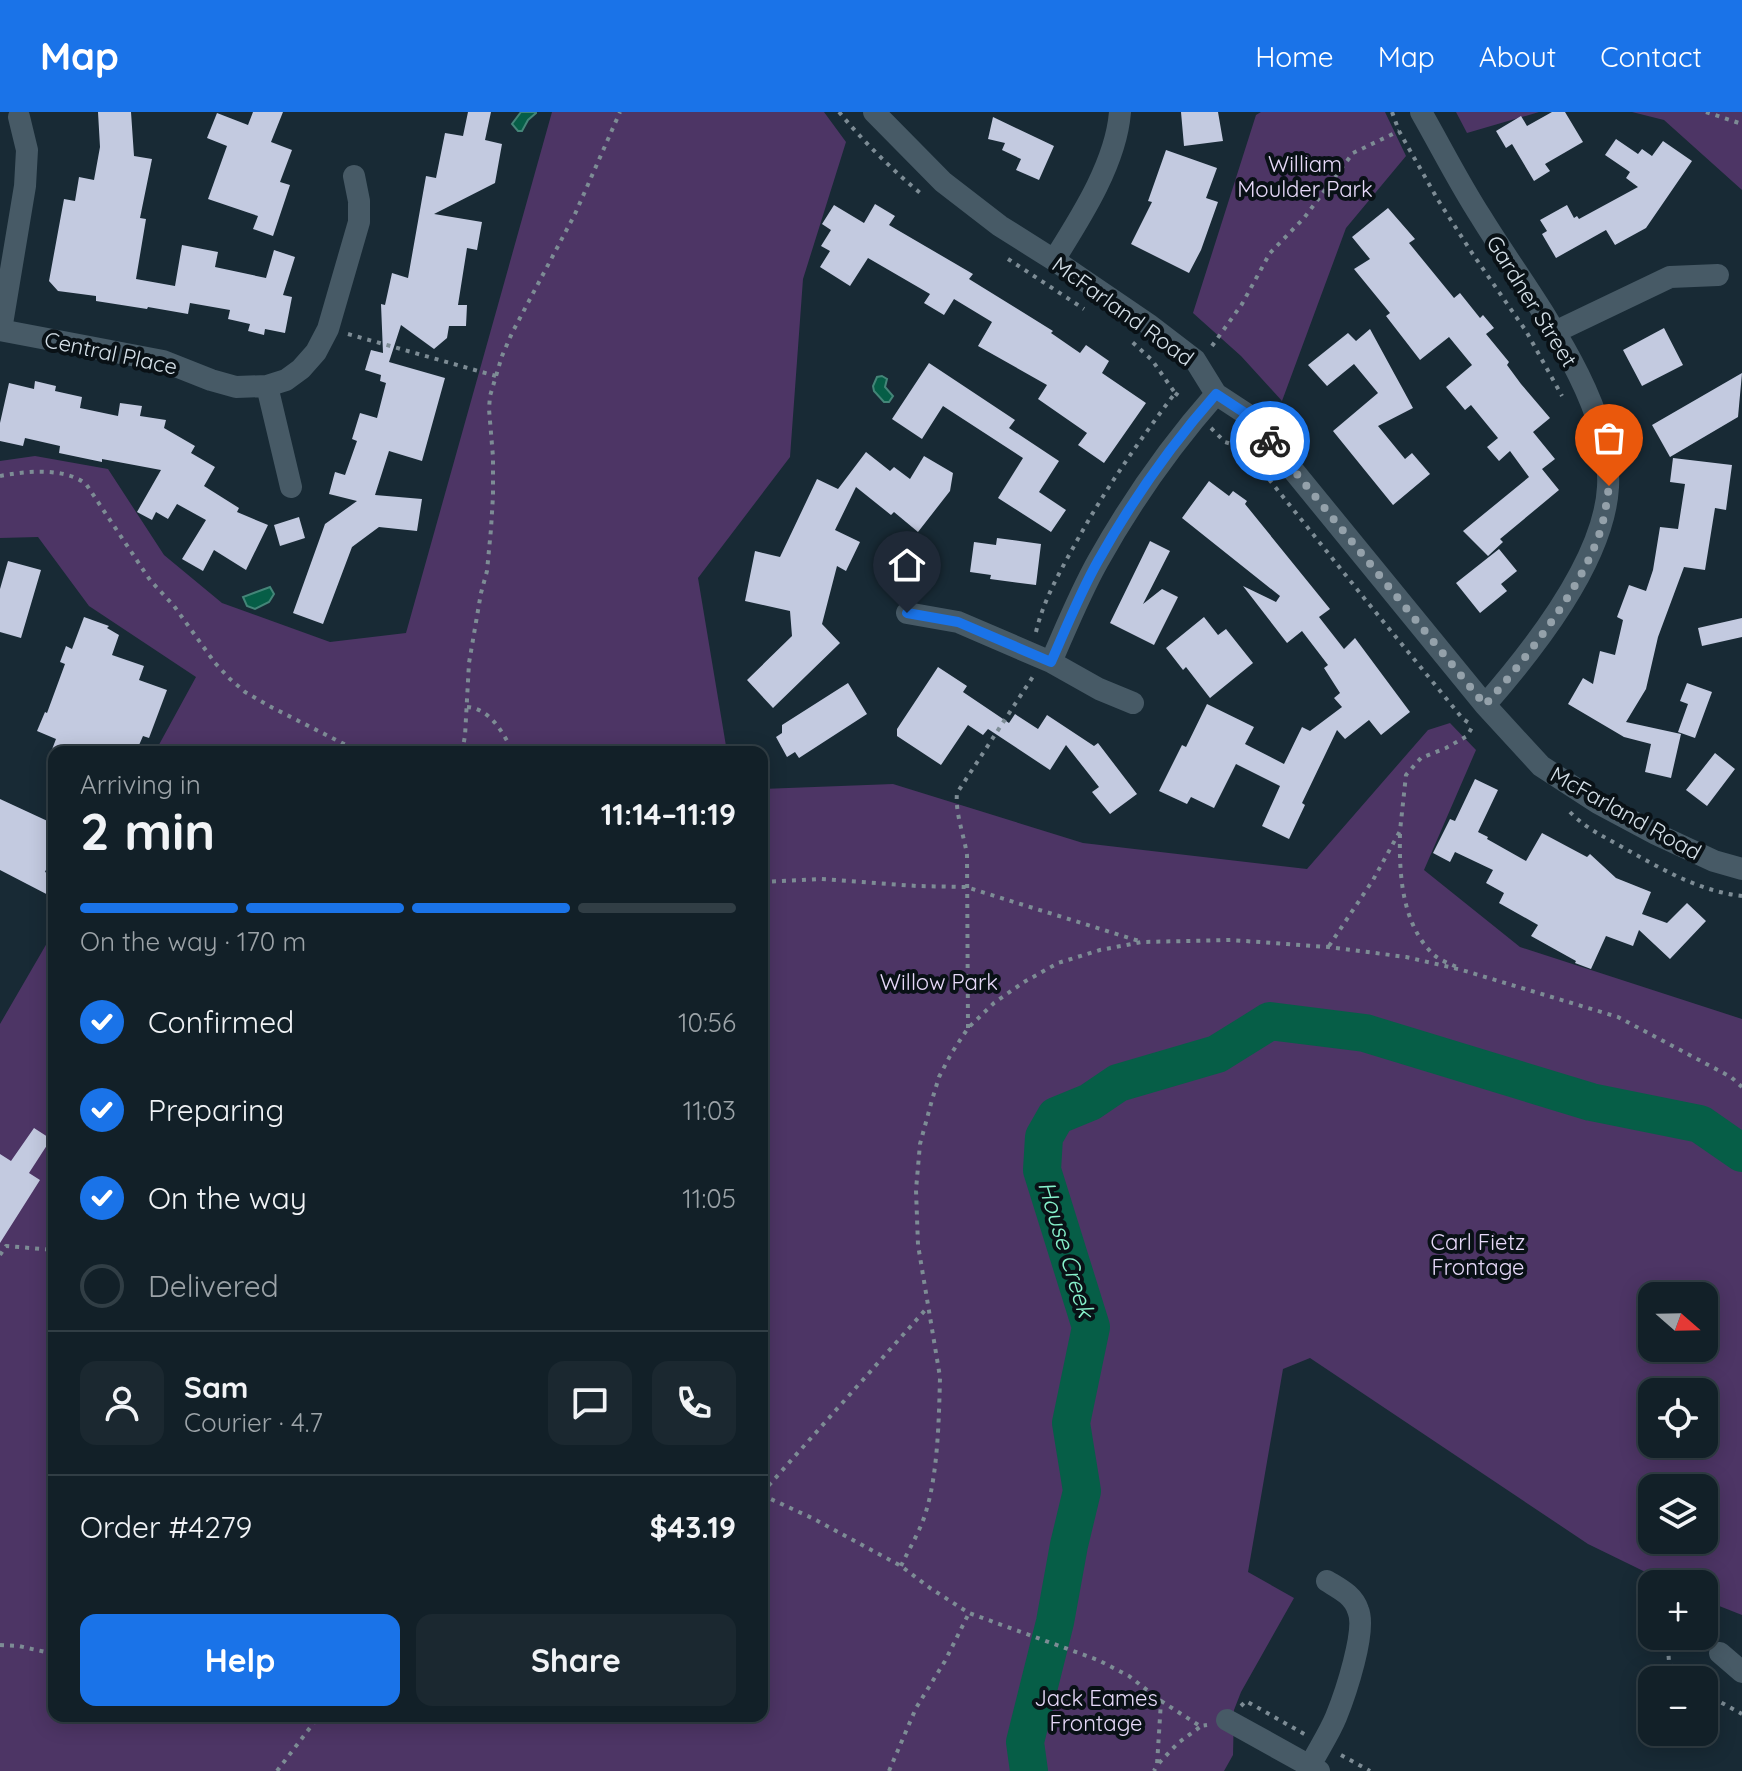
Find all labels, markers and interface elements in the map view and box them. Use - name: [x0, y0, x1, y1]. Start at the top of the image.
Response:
- text: Map: [40, 32, 119, 80]
- text: Home: [1255, 39, 1334, 74]
- text: Map: [1378, 39, 1435, 74]
- text: About: [1479, 39, 1556, 74]
- text: Contact: [1600, 39, 1702, 74]
- park label: William Moulder Park: [1237, 150, 1373, 203]
- street label: Gardner Street: [1480, 230, 1584, 372]
- street label: McFarland Road: [1047, 250, 1199, 372]
- street label: Central Place: [42, 325, 180, 381]
- courier: [1230, 401, 1310, 481]
- pin: [1575, 404, 1643, 486]
- icon: bag: [1587, 416, 1631, 460]
- icon: bike: [1248, 419, 1292, 463]
- pin: [873, 531, 941, 613]
- icon: home: [885, 543, 929, 587]
- street label: McFarland Road: [1546, 760, 1706, 866]
- text: Arriving in: [80, 768, 201, 801]
- text: 11:14–11:19: [601, 795, 736, 833]
- text: 2 min: [80, 798, 215, 863]
- text: On the way · 170 m: [80, 925, 306, 958]
- park label: Willow Park: [880, 968, 998, 996]
- icon: check: [80, 1000, 124, 1044]
- text: Confirmed: [148, 1003, 294, 1041]
- text: 10:56: [678, 1006, 736, 1039]
- icon: check: [80, 1088, 124, 1132]
- text: Preparing: [148, 1091, 284, 1129]
- text: 11:03: [683, 1094, 736, 1127]
- icon: check: [80, 1176, 124, 1220]
- water label: House Creek: [1032, 1177, 1103, 1323]
- text: On the way: [148, 1179, 307, 1217]
- text: 11:05: [682, 1182, 736, 1215]
- park label: Carl Fietz Frontage: [1431, 1228, 1525, 1281]
- text: Delivered: [148, 1267, 279, 1305]
- north arrow: [1638, 1282, 1718, 1362]
- map controls: [1638, 1282, 1718, 1746]
- button: person: [80, 1361, 164, 1445]
- button: chat: [548, 1361, 632, 1445]
- button: phone: [652, 1361, 736, 1445]
- text: Sam: [184, 1368, 248, 1406]
- button: locate: [1638, 1378, 1718, 1458]
- text: Courier · 4.7: [184, 1406, 323, 1439]
- button: layers: [1638, 1474, 1718, 1554]
- text: Order #4279: [80, 1508, 252, 1546]
- text: $43.19: [650, 1508, 736, 1546]
- button: +: [1638, 1570, 1718, 1650]
- button: Help: [80, 1614, 400, 1706]
- button: Share: [416, 1614, 736, 1706]
- button: −: [1638, 1666, 1718, 1746]
- park label: Jack Eames Frontage: [1034, 1684, 1158, 1737]

